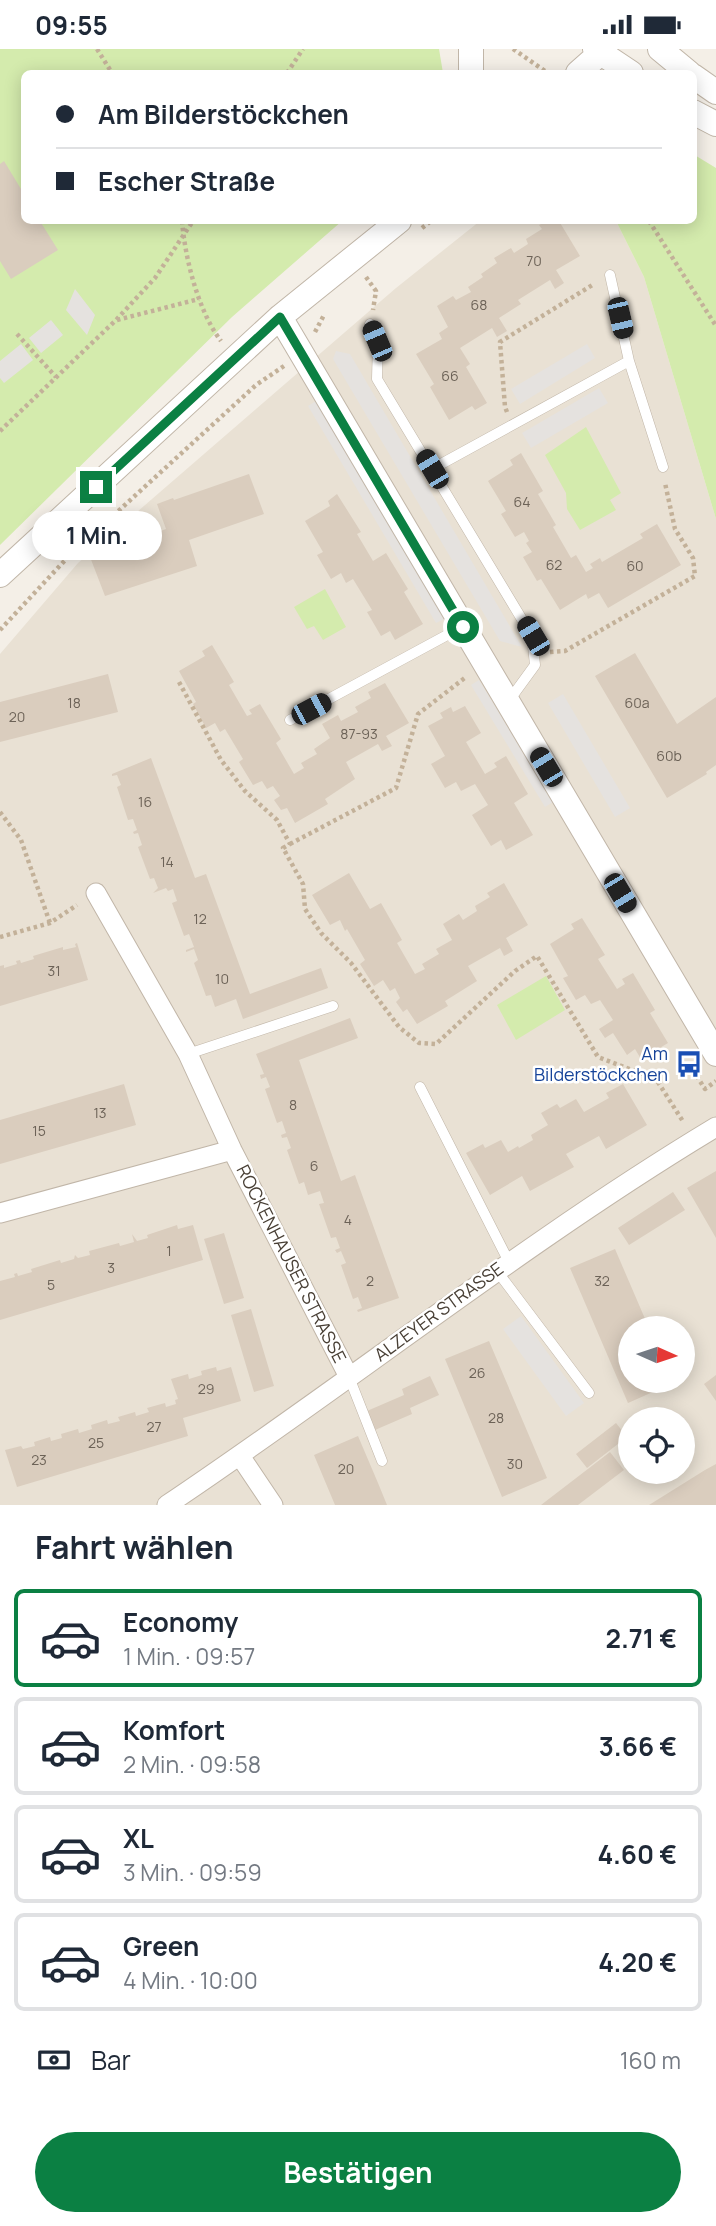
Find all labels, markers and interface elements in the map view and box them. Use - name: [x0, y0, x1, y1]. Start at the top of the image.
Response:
- text: 09:55: [35, 7, 108, 43]
- text: Am Bilderstöckchen: [98, 96, 349, 132]
- text: Escher Straße: [98, 163, 275, 199]
- house number: 70: [526, 251, 542, 270]
- house number: 68: [471, 295, 487, 314]
- car: [606, 295, 635, 341]
- car: [360, 318, 395, 364]
- house number: 66: [441, 366, 459, 385]
- car: [413, 446, 452, 492]
- route end: [80, 471, 112, 503]
- house number: 64: [514, 492, 530, 511]
- callout: 1 Min.: [31, 511, 161, 561]
- text: 1 Min.: [66, 519, 128, 551]
- house number: 62: [546, 555, 562, 574]
- house number: 60: [626, 556, 644, 575]
- route start: [447, 611, 479, 643]
- car: [514, 613, 553, 659]
- car: [288, 690, 335, 728]
- house number: 18: [67, 693, 81, 712]
- house number: 60a: [624, 693, 650, 712]
- house number: 20: [9, 707, 25, 726]
- house number: 87-93: [340, 724, 378, 743]
- car: [527, 744, 566, 790]
- house number: 60b: [656, 746, 682, 765]
- house number: 16: [138, 792, 152, 811]
- house number: 14: [160, 852, 174, 871]
- car: [601, 870, 640, 916]
- house number: 12: [193, 909, 207, 928]
- house number: 31: [47, 961, 61, 980]
- house number: 10: [215, 969, 229, 988]
- place label: Am Bilderstöckchen: [534, 1041, 668, 1086]
- bus stop icon: Am Bilderstöckchen: [674, 1049, 704, 1079]
- house number: 8: [289, 1095, 297, 1114]
- house number: 13: [93, 1103, 107, 1122]
- house number: 15: [32, 1121, 46, 1140]
- house number: 6: [310, 1156, 318, 1175]
- street label: ROCKENHAUSER STRASSE: [231, 1160, 352, 1367]
- house number: 4: [344, 1210, 352, 1229]
- house number: 1: [166, 1241, 172, 1260]
- street label: ALZEYER STRASSE: [369, 1256, 508, 1366]
- house number: 3: [107, 1258, 115, 1277]
- house number: 2: [366, 1271, 374, 1290]
- house number: 32: [594, 1271, 610, 1290]
- house number: 5: [47, 1275, 55, 1294]
- north arrow: [618, 1316, 695, 1393]
- map controls: [618, 1316, 695, 1484]
- house number: 26: [469, 1363, 485, 1382]
- house number: 29: [198, 1379, 214, 1398]
- button: locate: [618, 1407, 695, 1484]
- house number: 28: [488, 1408, 504, 1427]
- house number: 27: [146, 1417, 162, 1436]
- house number: 25: [88, 1433, 104, 1452]
- house number: 23: [31, 1450, 47, 1469]
- house number: 30: [507, 1454, 523, 1473]
- house number: 20: [338, 1459, 354, 1478]
- text: Fahrt wählen: [35, 1525, 234, 1569]
- text: Economy: [123, 1604, 238, 1640]
- icon: car: [39, 1607, 102, 1670]
- text: 2.71 €: [605, 1620, 677, 1656]
- text: 1 Min. · 09:57: [123, 1640, 255, 1672]
- text: Komfort: [123, 1712, 225, 1748]
- icon: car: [39, 1715, 102, 1778]
- text: 3.66 €: [599, 1728, 677, 1764]
- text: 2 Min. · 09:58: [123, 1748, 261, 1780]
- text: XL: [123, 1820, 154, 1856]
- icon: car: [39, 1823, 102, 1886]
- text: 4.60 €: [598, 1836, 677, 1872]
- text: 3 Min. · 09:59: [123, 1856, 262, 1888]
- text: Green: [123, 1928, 199, 1964]
- icon: car: [39, 1931, 102, 1994]
- text: 4.20 €: [598, 1944, 677, 1980]
- text: 4 Min. · 10:00: [123, 1964, 258, 1996]
- icon: cash: [35, 2041, 73, 2079]
- text: Bar: [91, 2042, 131, 2078]
- text: 160 m: [620, 2044, 681, 2076]
- button: Bestätigen: [35, 2132, 681, 2212]

